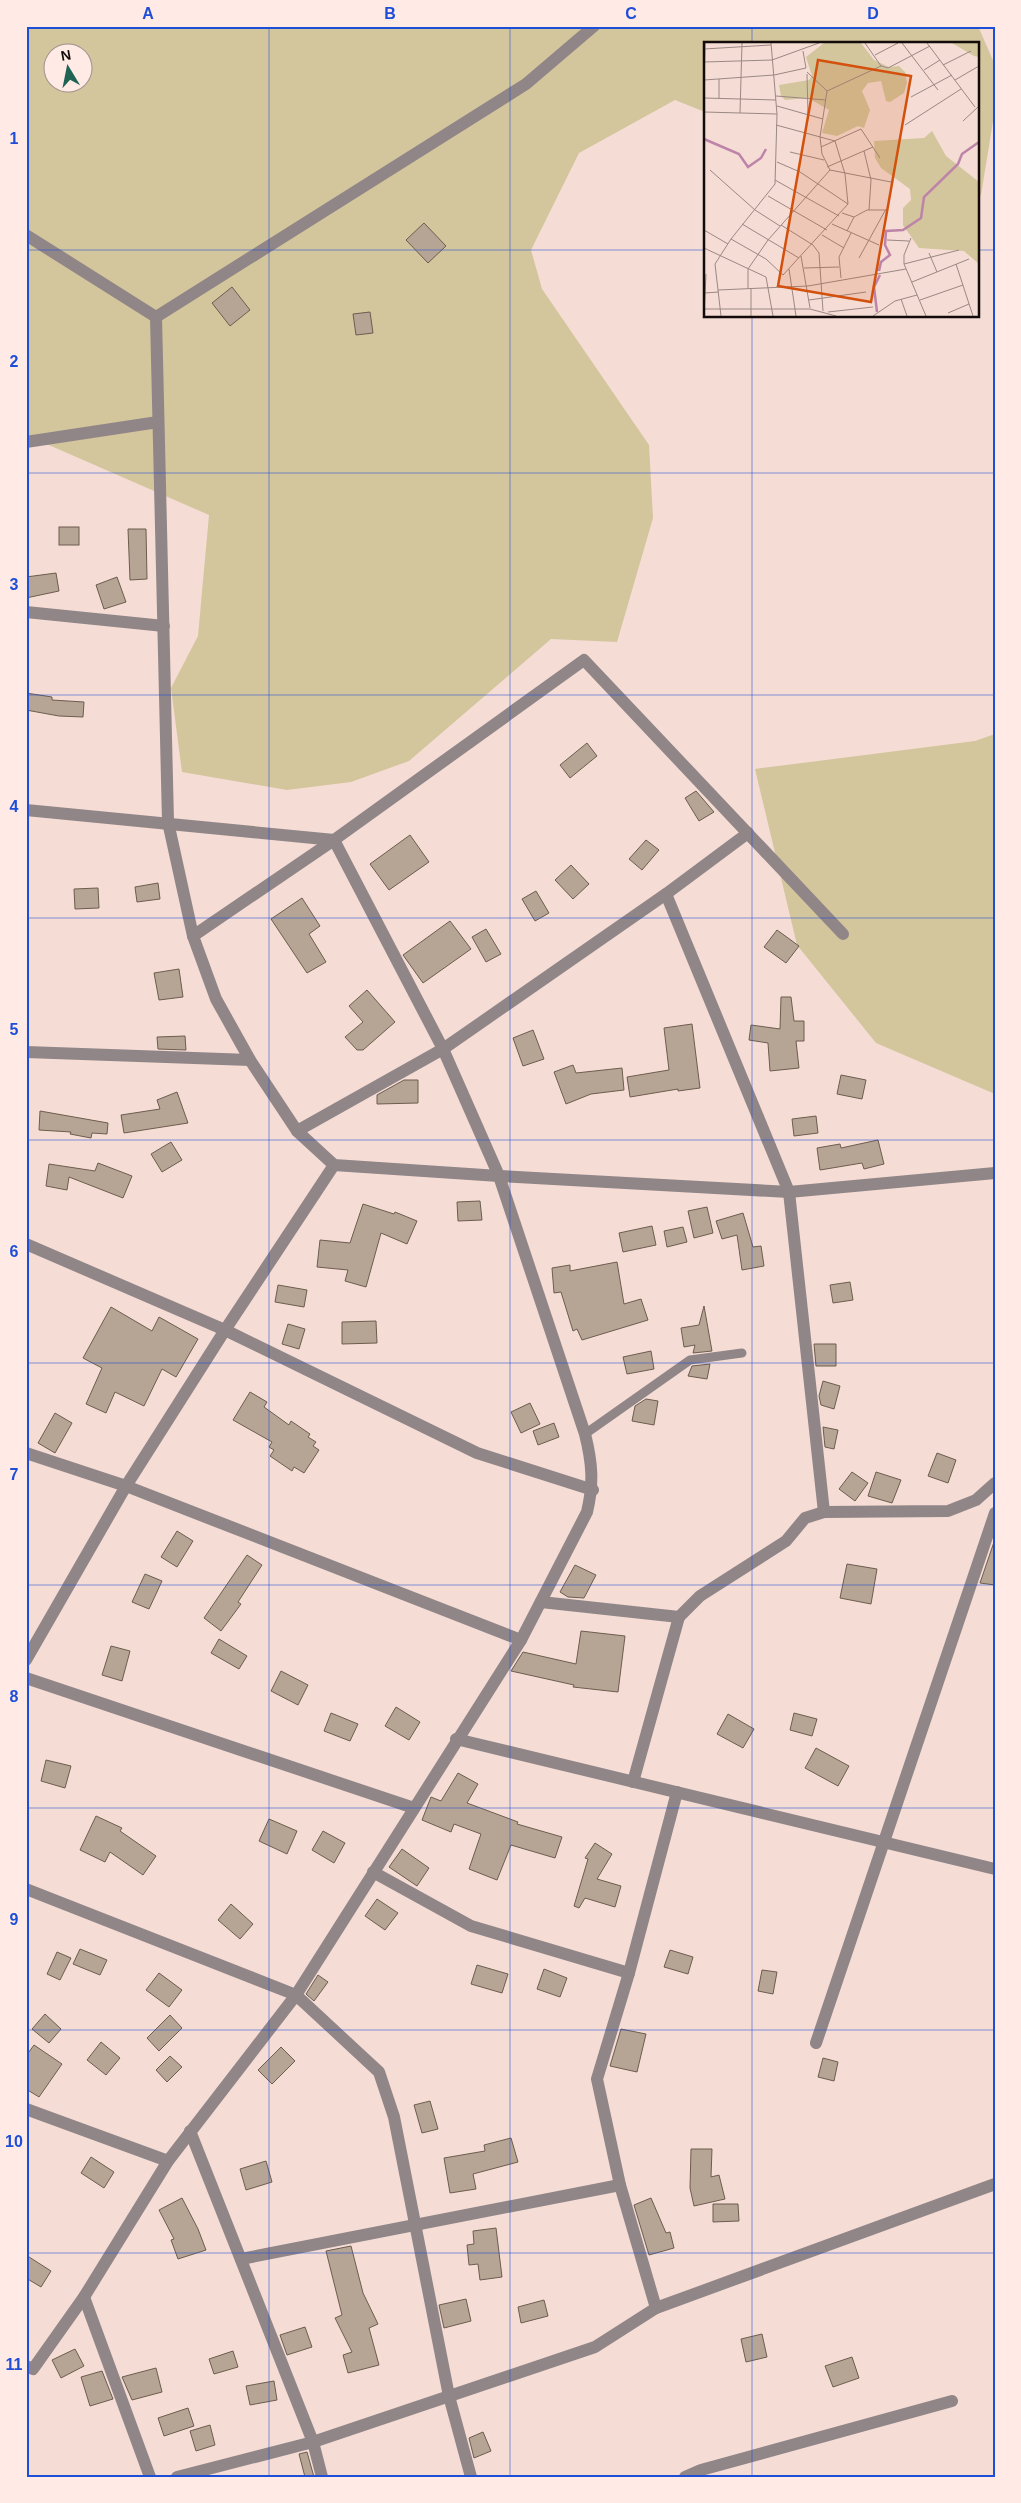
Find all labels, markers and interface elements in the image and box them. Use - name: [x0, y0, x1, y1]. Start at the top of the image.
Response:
- text: A: [142, 5, 154, 22]
- text: B: [384, 5, 396, 22]
- text: C: [625, 5, 637, 22]
- text: D: [867, 5, 879, 22]
- north arrow: [42, 42, 92, 92]
- inset map: [704, 42, 978, 318]
- text: N: [59, 46, 72, 64]
- text: 1: [10, 130, 19, 147]
- text: 2: [10, 353, 19, 370]
- text: 3: [10, 576, 19, 593]
- text: 4: [10, 798, 19, 815]
- text: 5: [10, 1021, 19, 1038]
- text: 6: [10, 1243, 19, 1260]
- text: 7: [10, 1466, 19, 1483]
- text: 8: [10, 1688, 19, 1705]
- text: 9: [10, 1911, 19, 1928]
- text: 10: [5, 2133, 23, 2150]
- text: 11: [6, 2356, 23, 2373]

